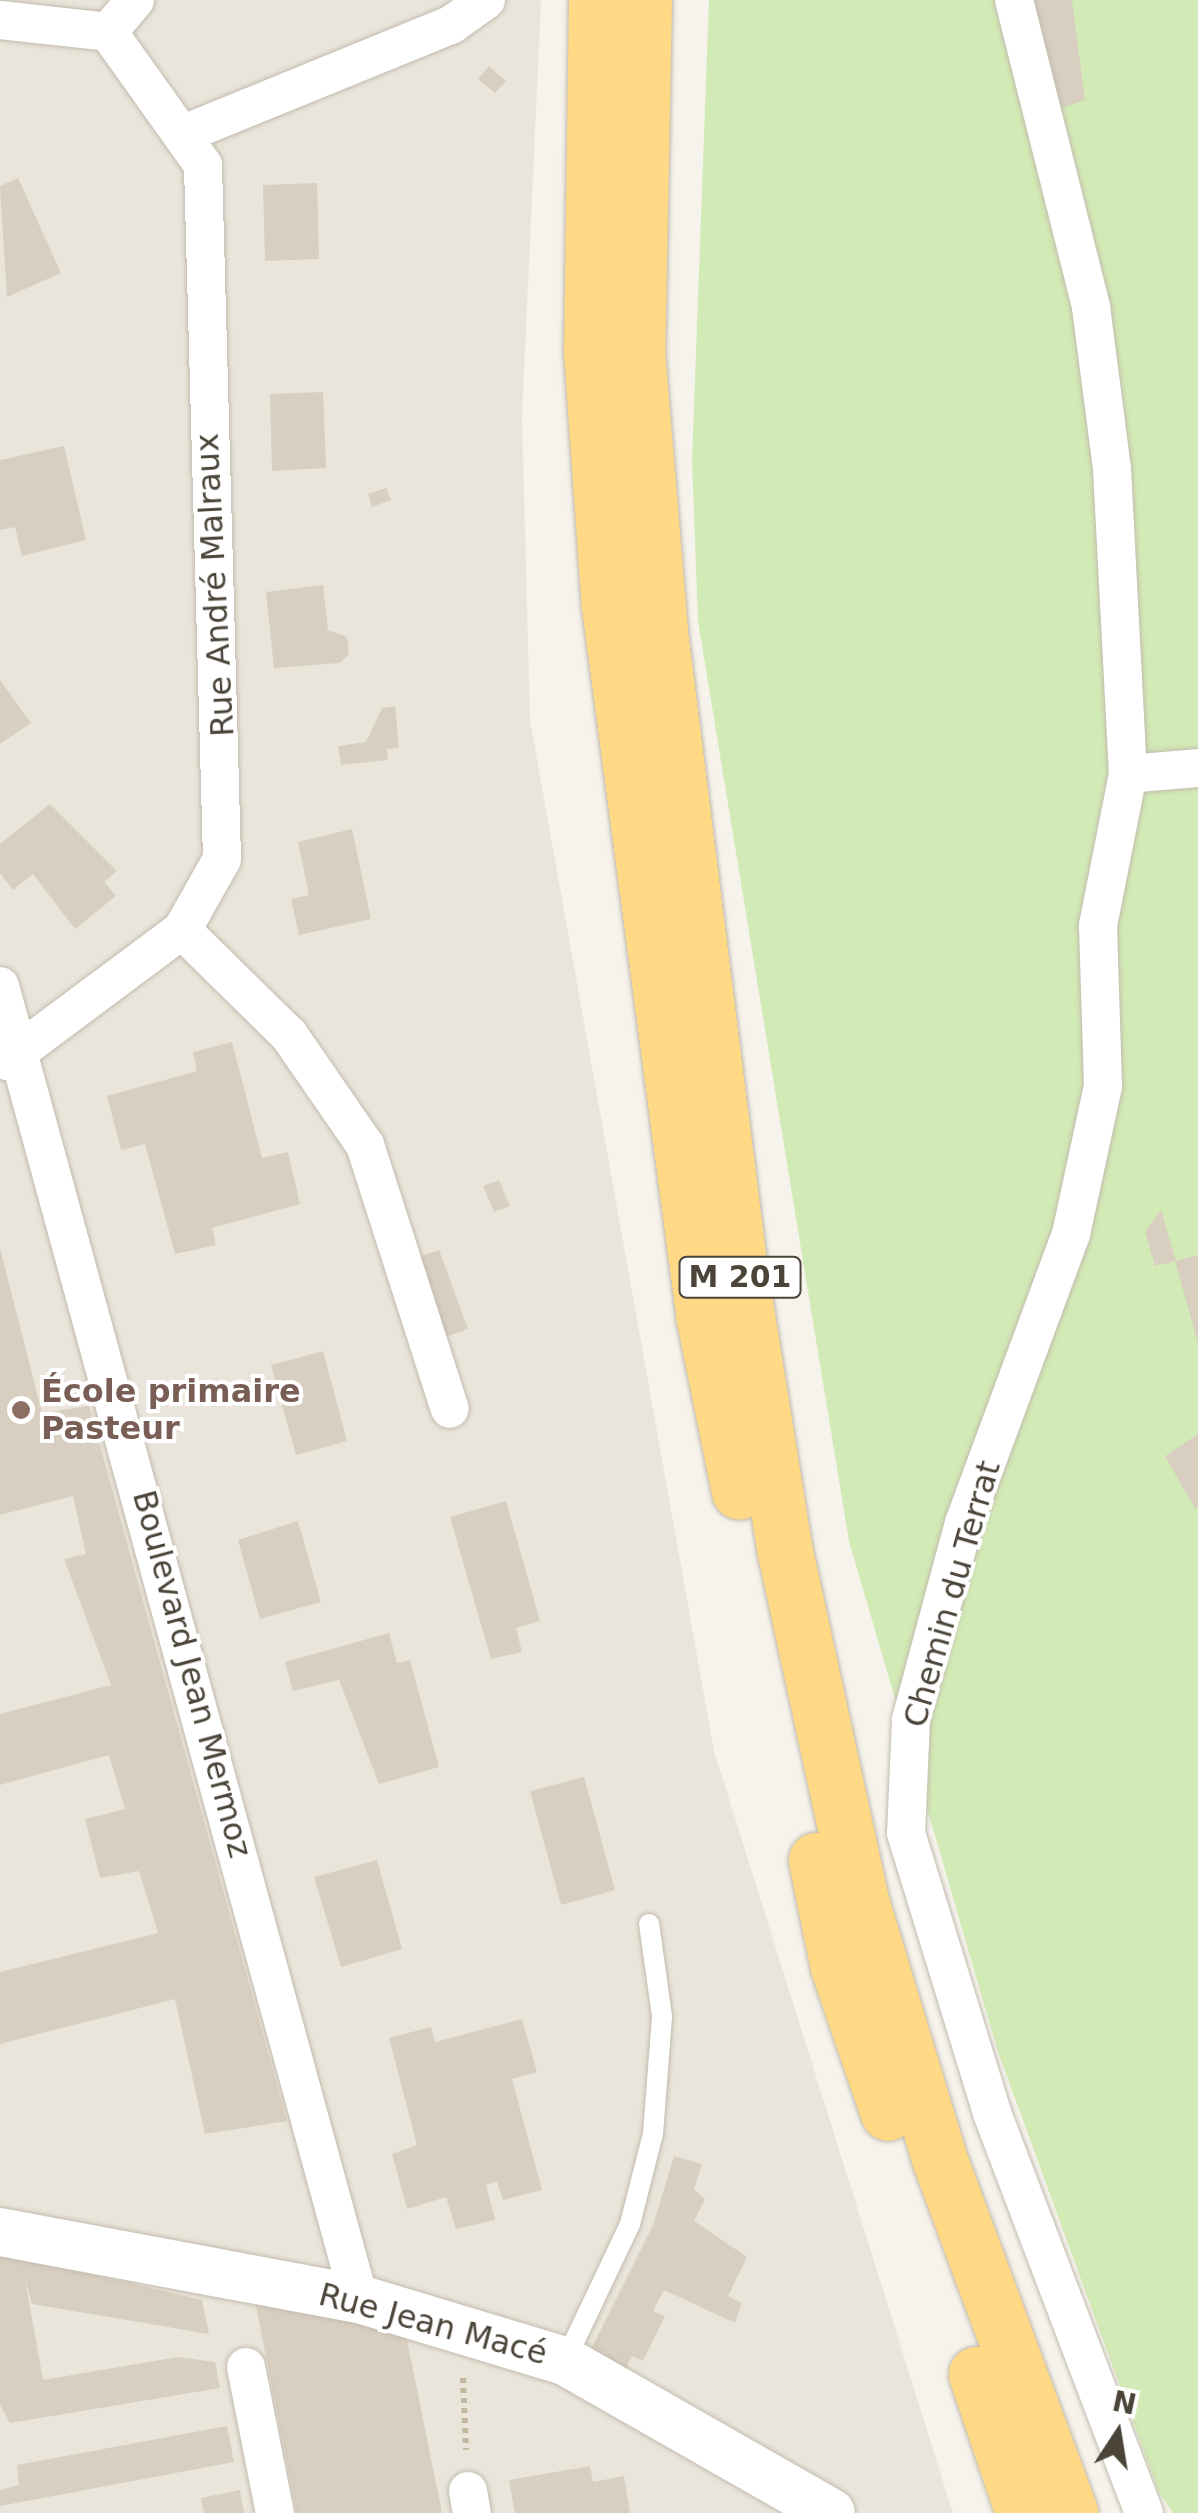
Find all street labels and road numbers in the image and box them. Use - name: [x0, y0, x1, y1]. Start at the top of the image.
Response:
- street label: Rue André Malraux: [188, 432, 242, 738]
- road number: M 201: [678, 1252, 802, 1302]
- street label: Chemin du Terrat: [896, 1456, 1008, 1732]
- street label: Boulevard Jean Mermoz: [124, 1486, 260, 1862]
- street label: Rue Jean Macé: [315, 2275, 551, 2373]

